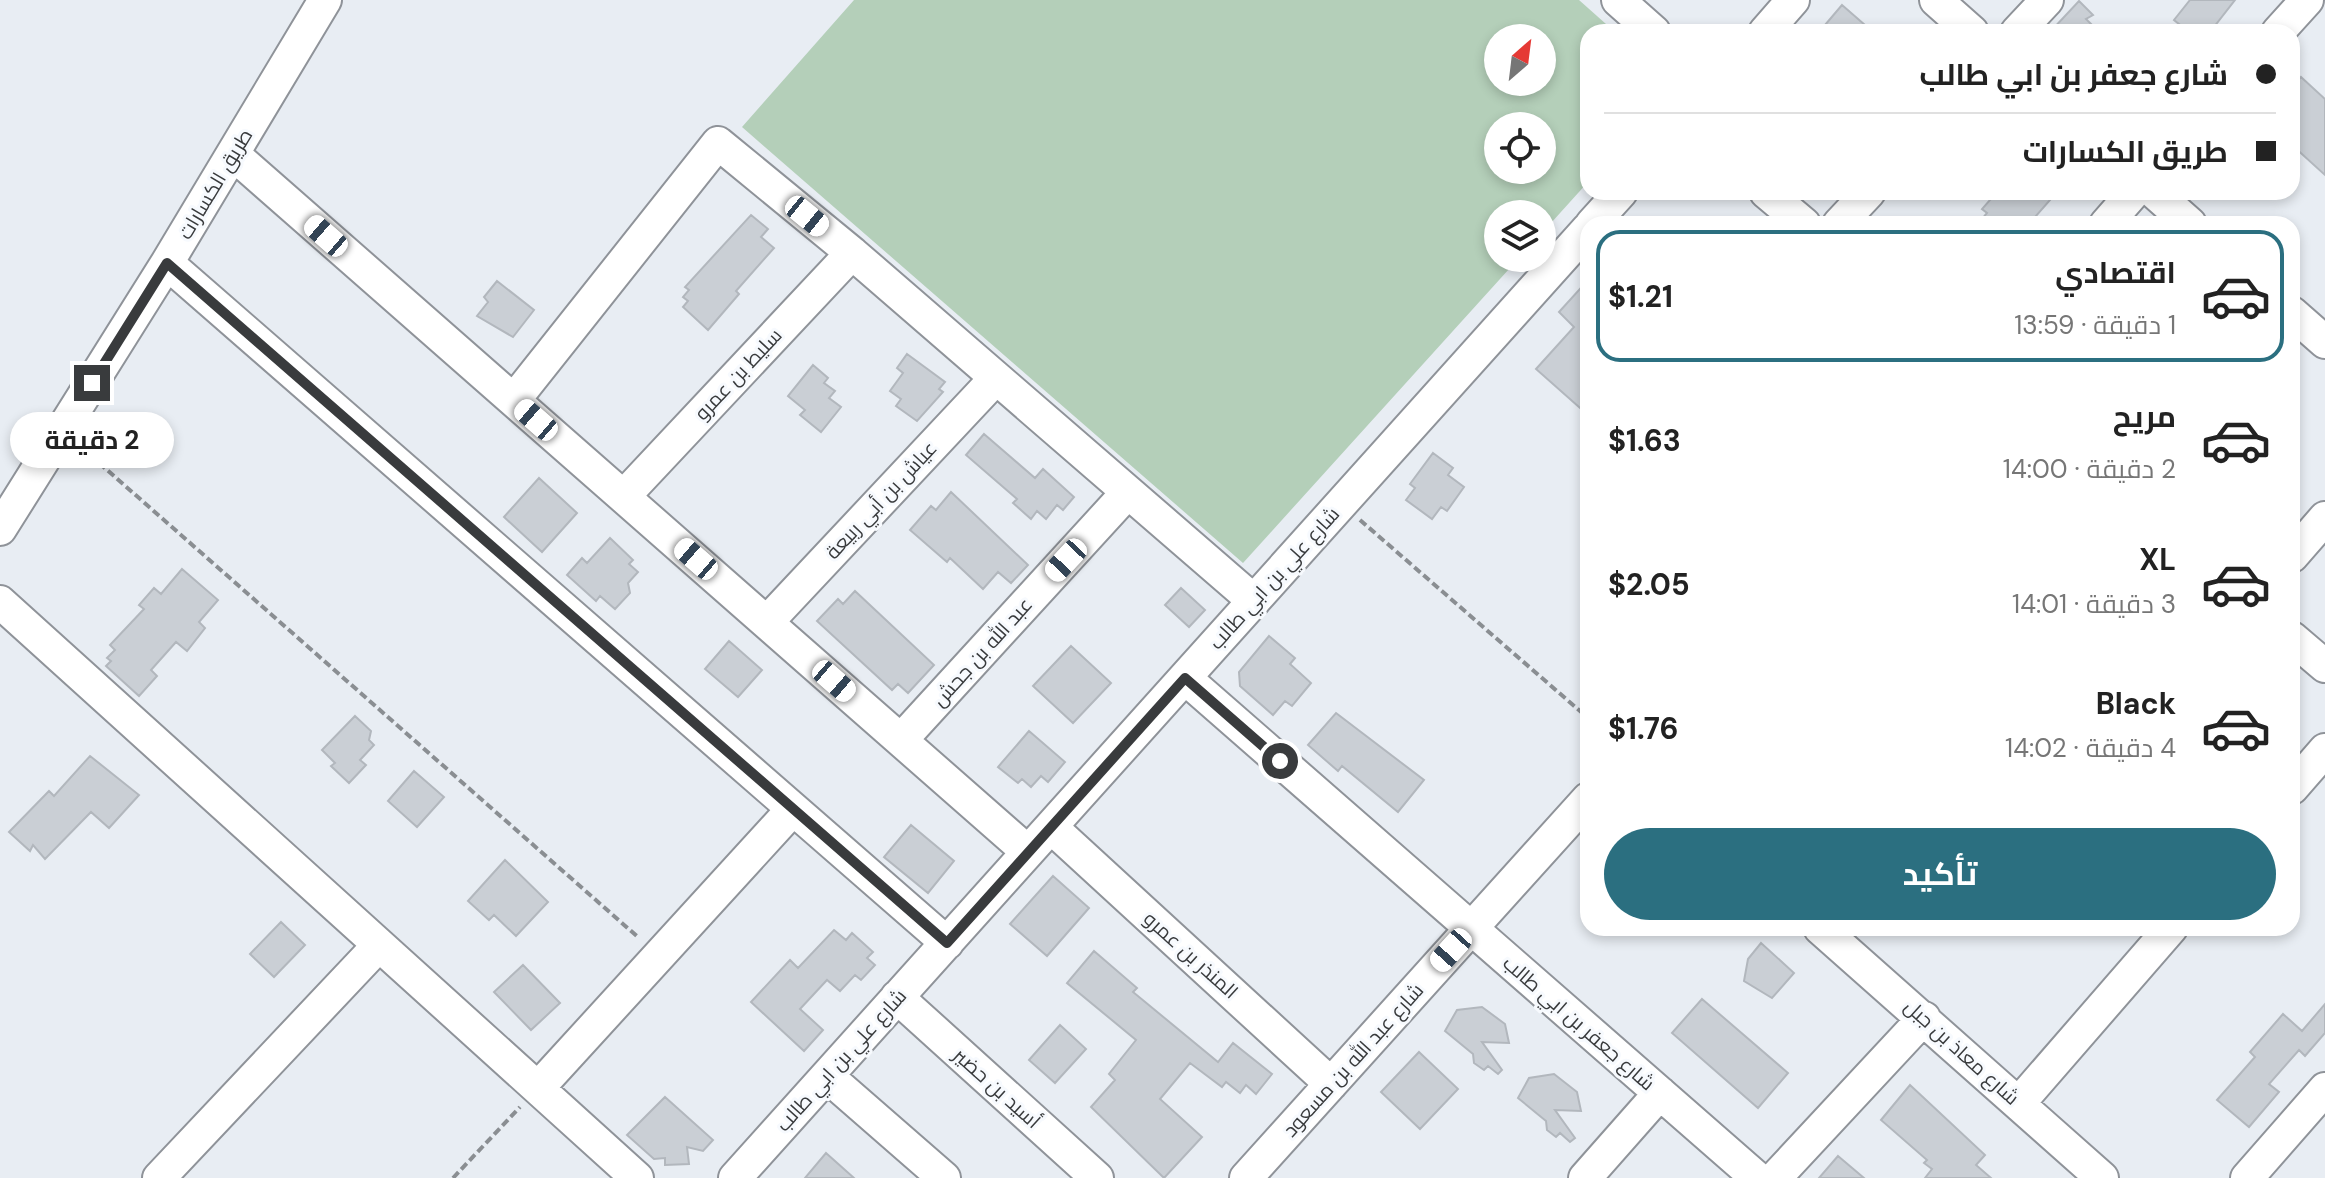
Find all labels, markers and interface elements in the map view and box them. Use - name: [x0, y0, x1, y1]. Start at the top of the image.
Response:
- north arrow: [1484, 24, 1556, 96]
- map controls: [1484, 24, 1556, 272]
- text: شارع جعفر بن ابي طالب: [1920, 55, 2228, 94]
- button: locate: [1484, 112, 1556, 184]
- street label: طريق الكسارات: [172, 124, 258, 244]
- text: طريق الكسارات: [2023, 132, 2228, 171]
- car: [781, 192, 833, 240]
- button: layers: [1484, 200, 1556, 272]
- car: [300, 211, 352, 261]
- text: اقتصادي: [2055, 253, 2176, 292]
- icon: car: [2200, 260, 2272, 332]
- text: $1.21: [1608, 277, 1673, 316]
- text: 1 دقيقة · 13:59: [2014, 308, 2176, 342]
- street label: سليط بن عمرو: [689, 322, 787, 426]
- route end: [74, 365, 110, 401]
- car: [510, 395, 562, 445]
- text: مريح: [2113, 397, 2176, 436]
- icon: car: [2200, 404, 2272, 476]
- callout: 2 دقيقة: [10, 411, 174, 467]
- text: $1.63: [1608, 421, 1681, 460]
- text: 2 دقيقة: [45, 423, 139, 457]
- street label: عياش بن أبي ربيعة: [820, 435, 945, 567]
- text: 2 دقيقة · 14:00: [2003, 452, 2176, 486]
- street label: شارع علي بن ابي طالب: [1203, 501, 1347, 657]
- car: [670, 534, 722, 584]
- car: [1041, 534, 1091, 586]
- text: XL: [2139, 540, 2176, 579]
- icon: car: [2200, 548, 2272, 620]
- text: $2.05: [1608, 565, 1690, 604]
- text: 3 دقيقة · 14:01: [2012, 587, 2176, 621]
- street label: عبد الله بن جحش: [926, 592, 1038, 712]
- car: [808, 656, 860, 706]
- text: Black: [2096, 684, 2176, 723]
- icon: car: [2200, 692, 2272, 764]
- text: $1.76: [1608, 709, 1679, 748]
- text: 4 دقيقة · 14:02: [2005, 731, 2176, 765]
- route start: [1262, 743, 1298, 779]
- button: تأكيد: [1604, 828, 2276, 920]
- street label: المنذر بن عمرو: [1138, 906, 1244, 1004]
- car: [1426, 924, 1476, 976]
- street label: شارع جعفر بن ابي طالب: [1496, 950, 1660, 1098]
- street label: شارع عبد الله بن مسعود: [1277, 978, 1430, 1143]
- street label: شارع علي بن ابي طالب: [770, 983, 914, 1139]
- street label: شارع معاذ بن جبل: [1898, 993, 2025, 1111]
- street label: أسيد بن حضير: [947, 1041, 1046, 1134]

